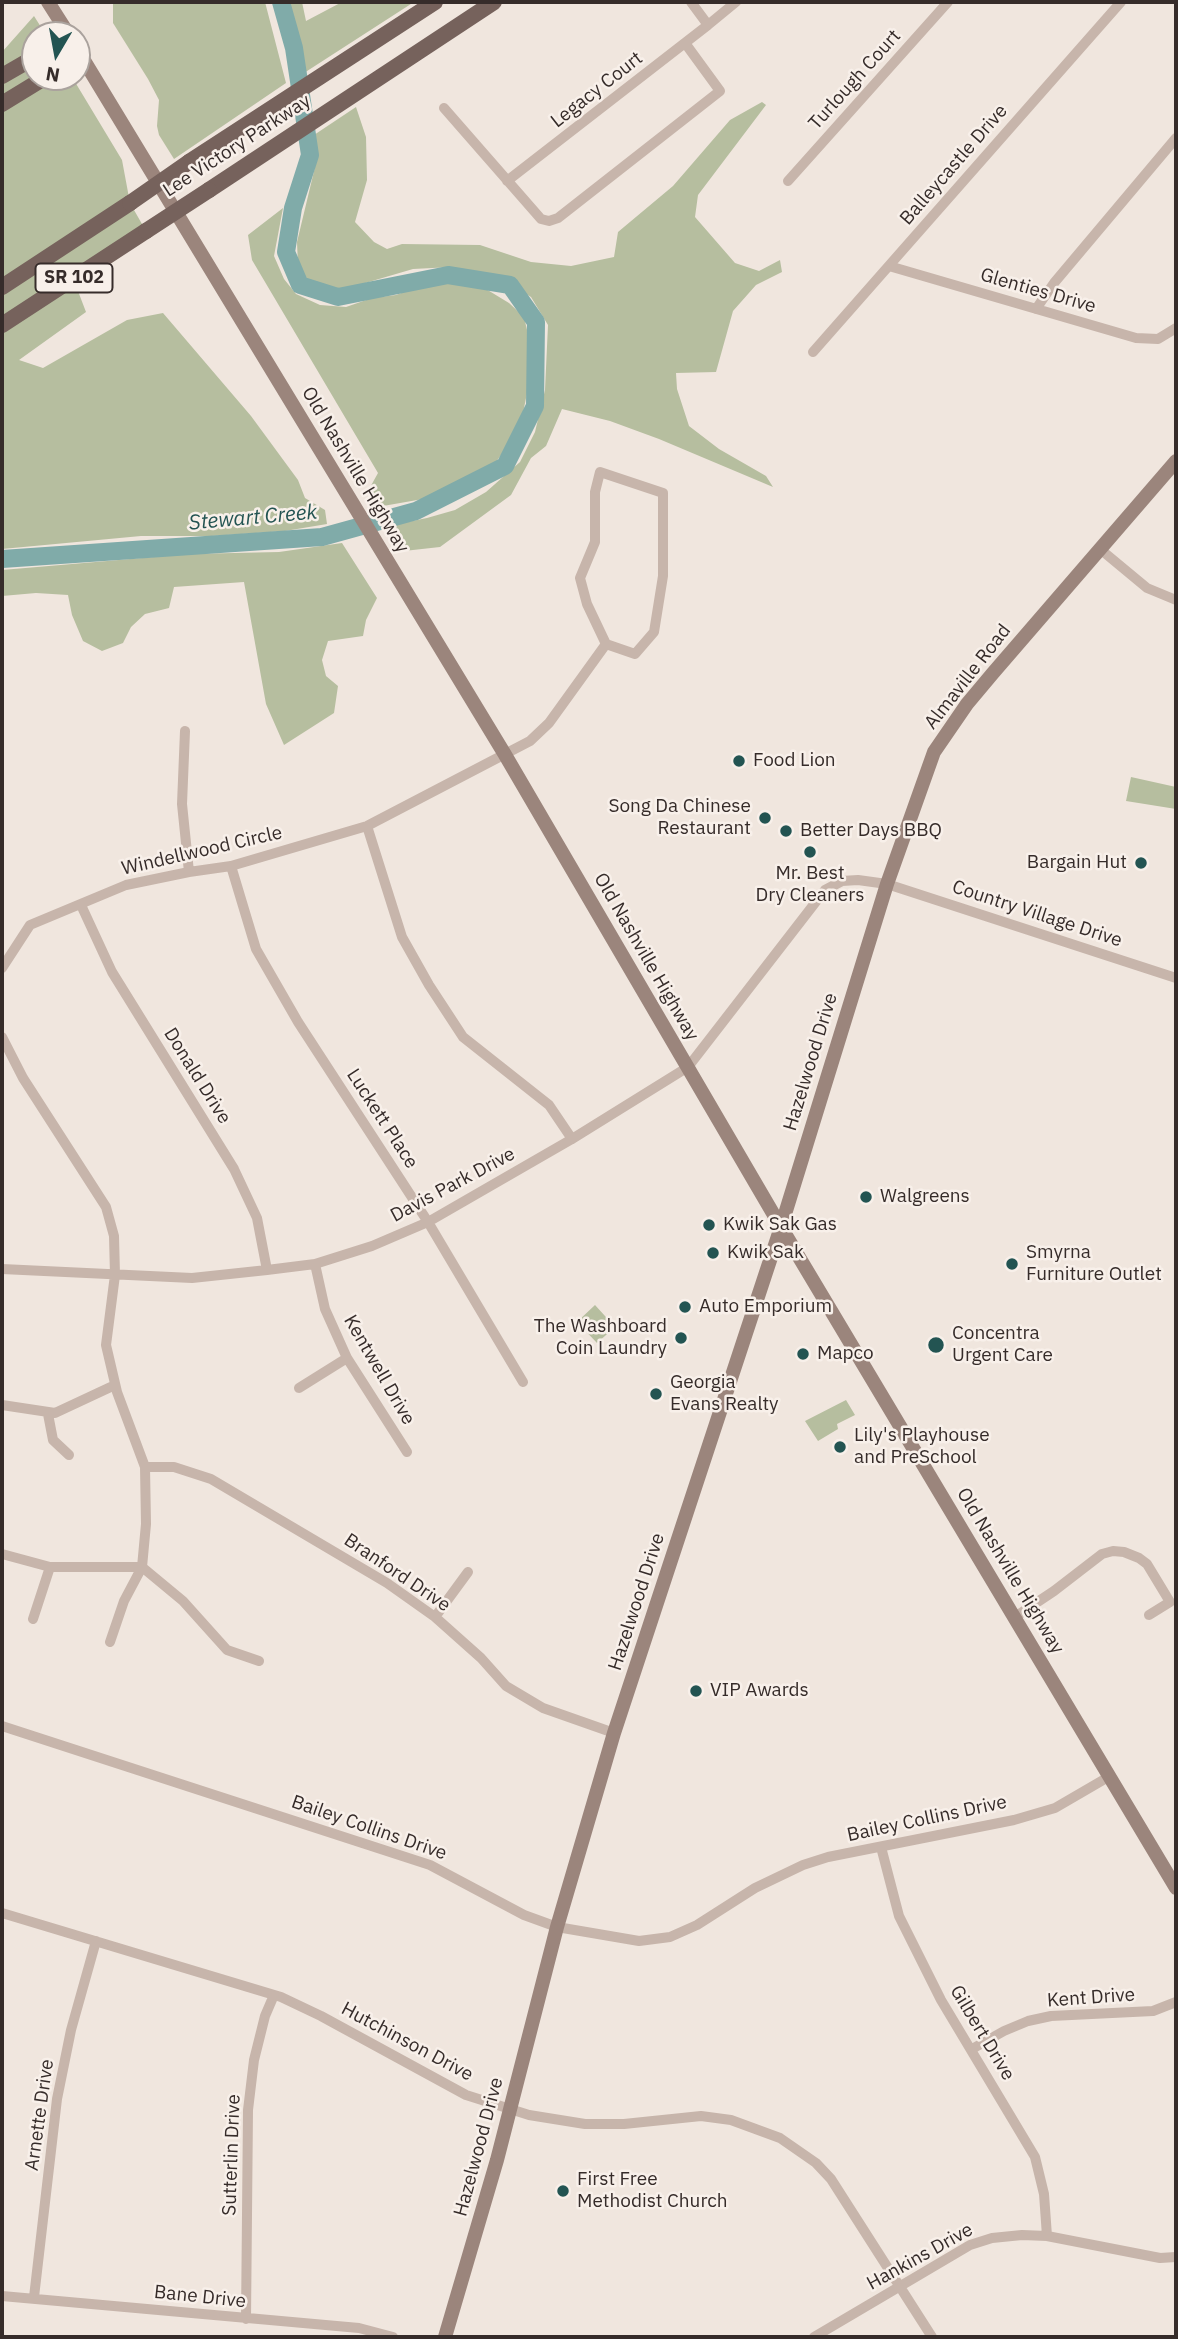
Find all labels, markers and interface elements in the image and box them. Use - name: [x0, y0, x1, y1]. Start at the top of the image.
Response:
- north arrow: [21, 21, 91, 91]
- street label: Turlough Court: [804, 25, 906, 135]
- street label: Legacy Court: [547, 47, 647, 133]
- text: N: [44, 62, 62, 88]
- street label: Lee Victory Parkway: [159, 90, 315, 202]
- street label: Balleycastle Drive: [895, 100, 1013, 230]
- road number: SR 102: [36, 264, 112, 292]
- street label: Glenties Drive: [978, 264, 1098, 318]
- street label: Old Nashville Highway: [296, 383, 414, 557]
- water label: Stewart Creek: [188, 500, 318, 536]
- street label: Almaville Road: [920, 620, 1016, 734]
- place label: Food Lion: [753, 750, 836, 772]
- marker: Food Lion: [731, 753, 747, 769]
- place label: Song Da Chinese Restaurant: [608, 796, 751, 840]
- marker: Song Da Chinese Restaurant: [757, 810, 773, 826]
- place label: Better Days BBQ: [800, 820, 942, 842]
- street label: Windellwood Circle: [120, 821, 284, 881]
- marker: Better Days BBQ: [778, 823, 794, 839]
- marker: Mr. Best Dry Cleaners: [802, 844, 818, 860]
- place label: Bargain Hut: [1027, 852, 1127, 874]
- marker: Bargain Hut: [1133, 855, 1149, 871]
- place label: Mr. Best Dry Cleaners: [756, 863, 864, 907]
- street label: Old Nashville Highway: [589, 869, 703, 1045]
- street label: Country Village Drive: [949, 876, 1125, 952]
- street label: Hazelwood Drive: [779, 990, 843, 1134]
- street label: Donald Drive: [158, 1024, 236, 1128]
- street label: Luckett Place: [341, 1065, 423, 1173]
- street label: Davis Park Drive: [387, 1143, 519, 1227]
- place label: Walgreens: [880, 1186, 970, 1208]
- marker: Walgreens: [858, 1189, 874, 1205]
- place label: Kwik Sak Gas: [723, 1214, 837, 1236]
- marker: Kwik Sak Gas: [701, 1217, 717, 1233]
- place label: Kwik Sak: [727, 1242, 804, 1264]
- place label: Smyrna Furniture Outlet: [1026, 1242, 1162, 1286]
- marker: Kwik Sak: [705, 1245, 721, 1261]
- marker: Smyrna Furniture Outlet: [1004, 1256, 1020, 1272]
- place label: Auto Emporium: [699, 1296, 832, 1318]
- marker: Auto Emporium: [677, 1299, 693, 1315]
- street label: Kentwell Drive: [338, 1311, 420, 1429]
- place label: The Washboard Coin Laundry: [534, 1316, 667, 1360]
- place label: Concentra Urgent Care: [952, 1323, 1053, 1367]
- marker: The Washboard Coin Laundry: [673, 1330, 689, 1346]
- marker: Concentra Urgent Care: [926, 1335, 946, 1355]
- place label: Mapco: [817, 1343, 874, 1365]
- marker: Mapco: [795, 1346, 811, 1362]
- place label: Georgia Evans Realty: [670, 1372, 779, 1416]
- marker: Georgia Evans Realty: [648, 1386, 664, 1402]
- place label: Lily's Playhouse and PreSchool: [854, 1425, 990, 1469]
- marker: Lily's Playhouse and PreSchool: [832, 1439, 848, 1455]
- street label: Old Nashville Highway: [951, 1484, 1069, 1658]
- street label: Branford Drive: [339, 1529, 455, 1617]
- street label: Hazelwood Drive: [604, 1530, 670, 1674]
- place label: VIP Awards: [710, 1680, 809, 1702]
- marker: VIP Awards: [688, 1683, 704, 1699]
- street label: Bailey Collins Drive: [288, 1791, 450, 1865]
- street label: Bailey Collins Drive: [845, 1791, 1009, 1847]
- street label: Gilbert Drive: [945, 1981, 1019, 2085]
- street label: Kent Drive: [1046, 1984, 1136, 2012]
- street label: Hutchinson Drive: [337, 1998, 477, 2086]
- street label: Arnette Drive: [21, 2058, 59, 2172]
- street label: Hazelwood Drive: [449, 2075, 509, 2219]
- street label: Sutterlin Drive: [218, 2094, 246, 2216]
- place label: First Free Methodist Church: [577, 2169, 728, 2213]
- marker: First Free Methodist Church: [555, 2183, 571, 2199]
- street label: Hankins Drive: [863, 2218, 977, 2296]
- street label: Bane Drive: [153, 2281, 247, 2313]

